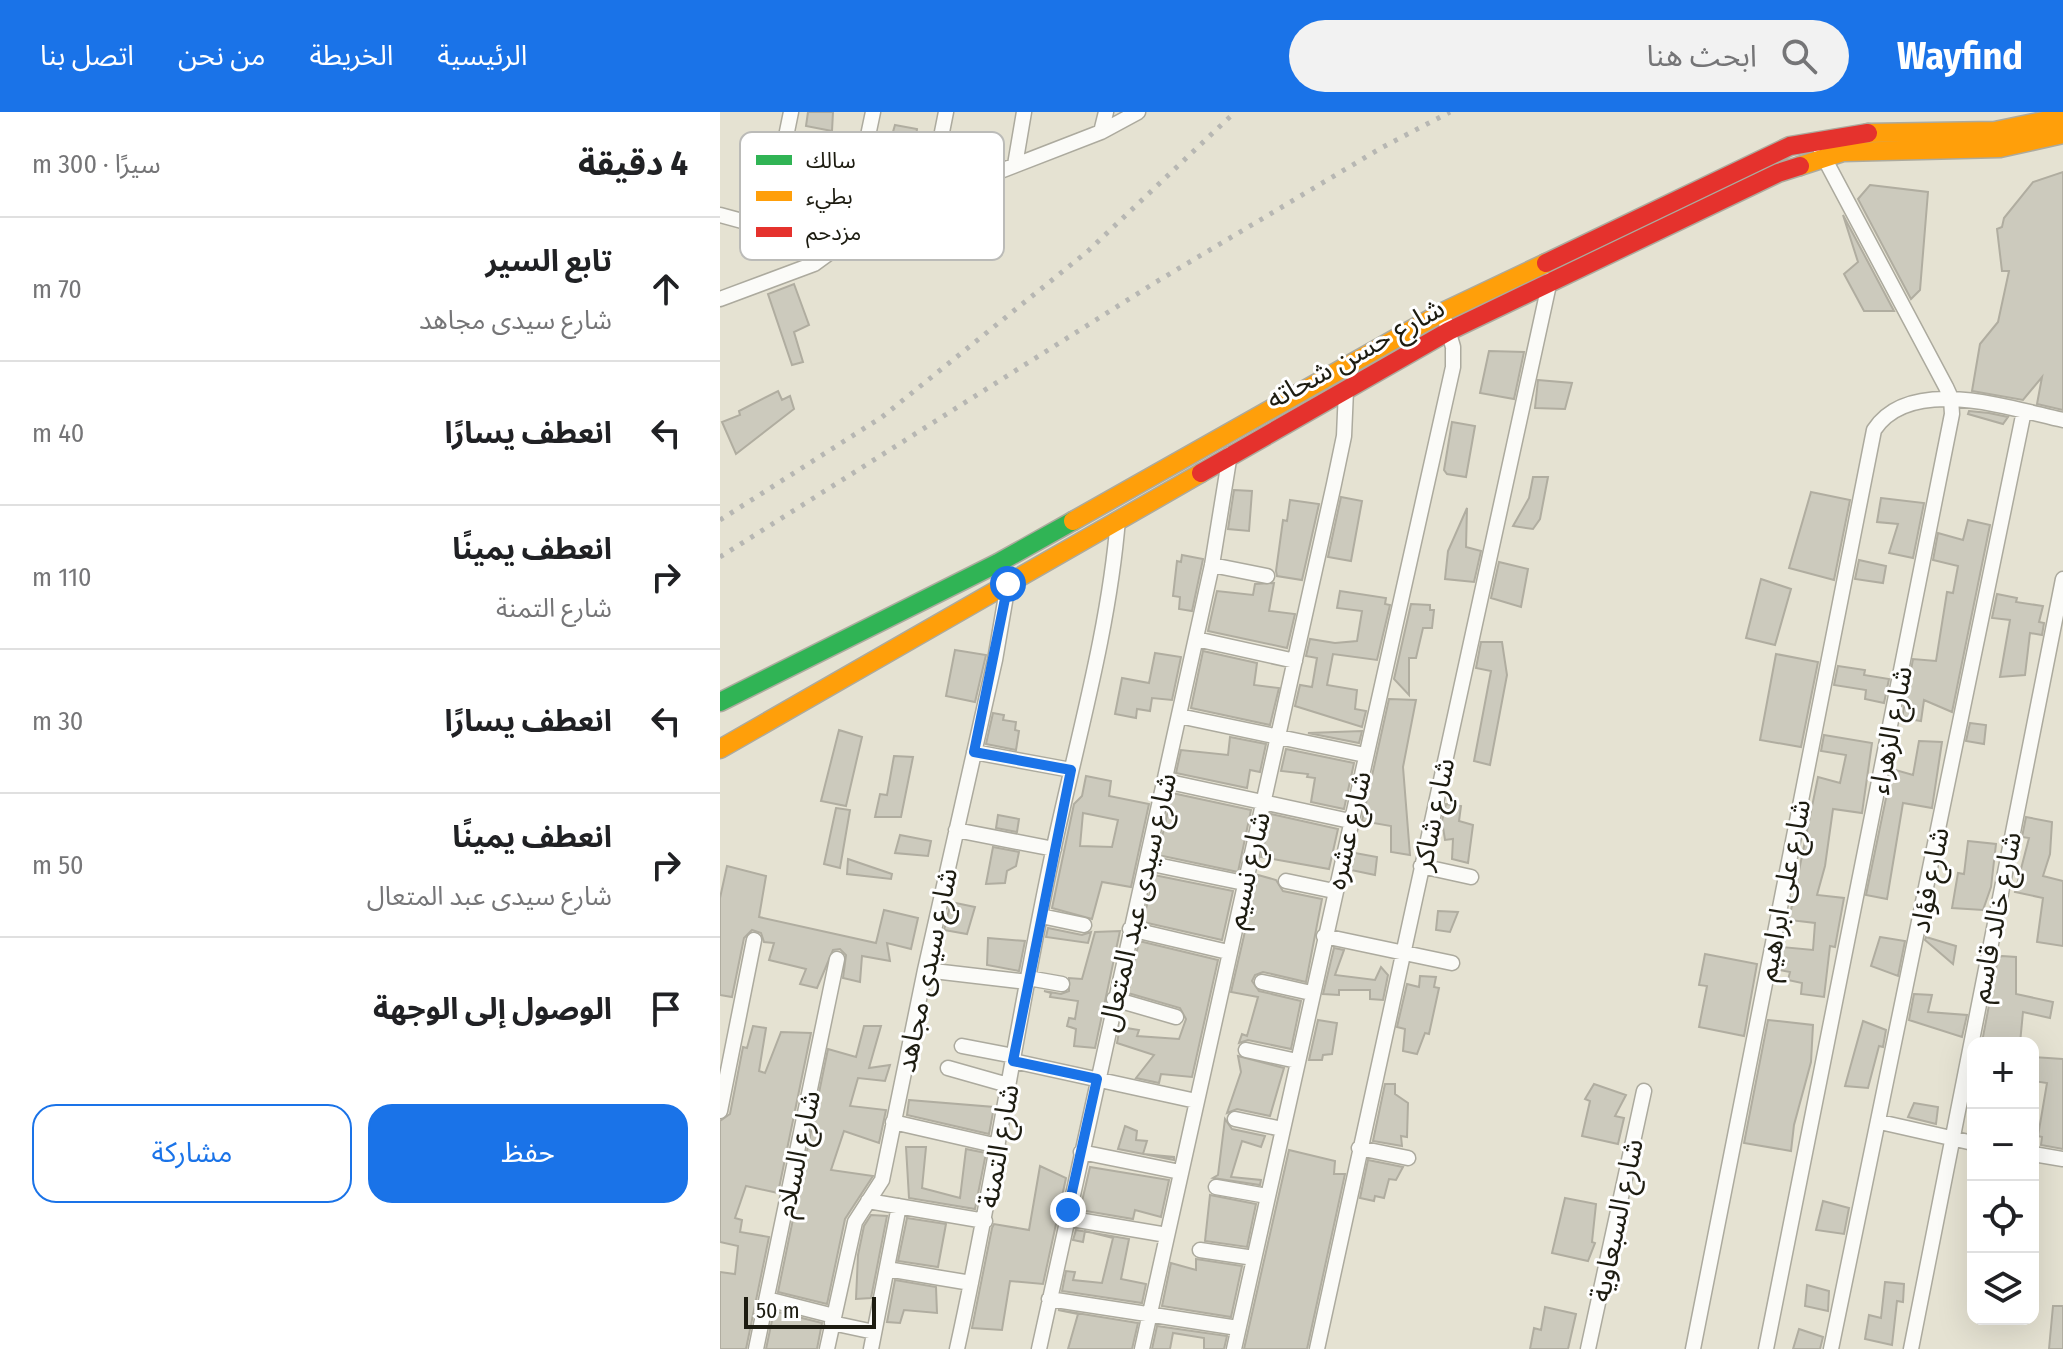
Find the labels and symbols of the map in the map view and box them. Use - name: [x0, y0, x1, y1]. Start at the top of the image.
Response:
- legend: [740, 132, 1004, 260]
- text: سالك: [806, 147, 856, 174]
- text: بطيء: [806, 183, 853, 213]
- text: مزدحم: [806, 219, 861, 249]
- street label: شارع حسن شحاته: [1260, 291, 1452, 419]
- route start: [990, 566, 1026, 602]
- street label: شارع الزهراء: [1862, 663, 1923, 798]
- street label: شارع شاكر: [1405, 755, 1465, 875]
- street label: شارع عشره: [1319, 768, 1382, 893]
- street label: شارع سيدى عبد المتعال: [1092, 770, 1187, 1035]
- street label: شارع على ابراهيم: [1750, 796, 1822, 985]
- street label: شارع نسيم: [1218, 809, 1282, 933]
- street label: شارع فؤاد: [1903, 824, 1960, 936]
- street label: شارع خالد قاسم: [1963, 829, 2033, 1006]
- street label: شارع سيدى مجاهد: [889, 865, 968, 1076]
- street label: شارع التمنة: [971, 1082, 1030, 1211]
- street label: شارع السلام: [768, 1087, 831, 1222]
- street label: شارع السبعاوية: [1583, 1136, 1654, 1305]
- route end: [1050, 1192, 1086, 1228]
- scale bar: [744, 1293, 876, 1329]

